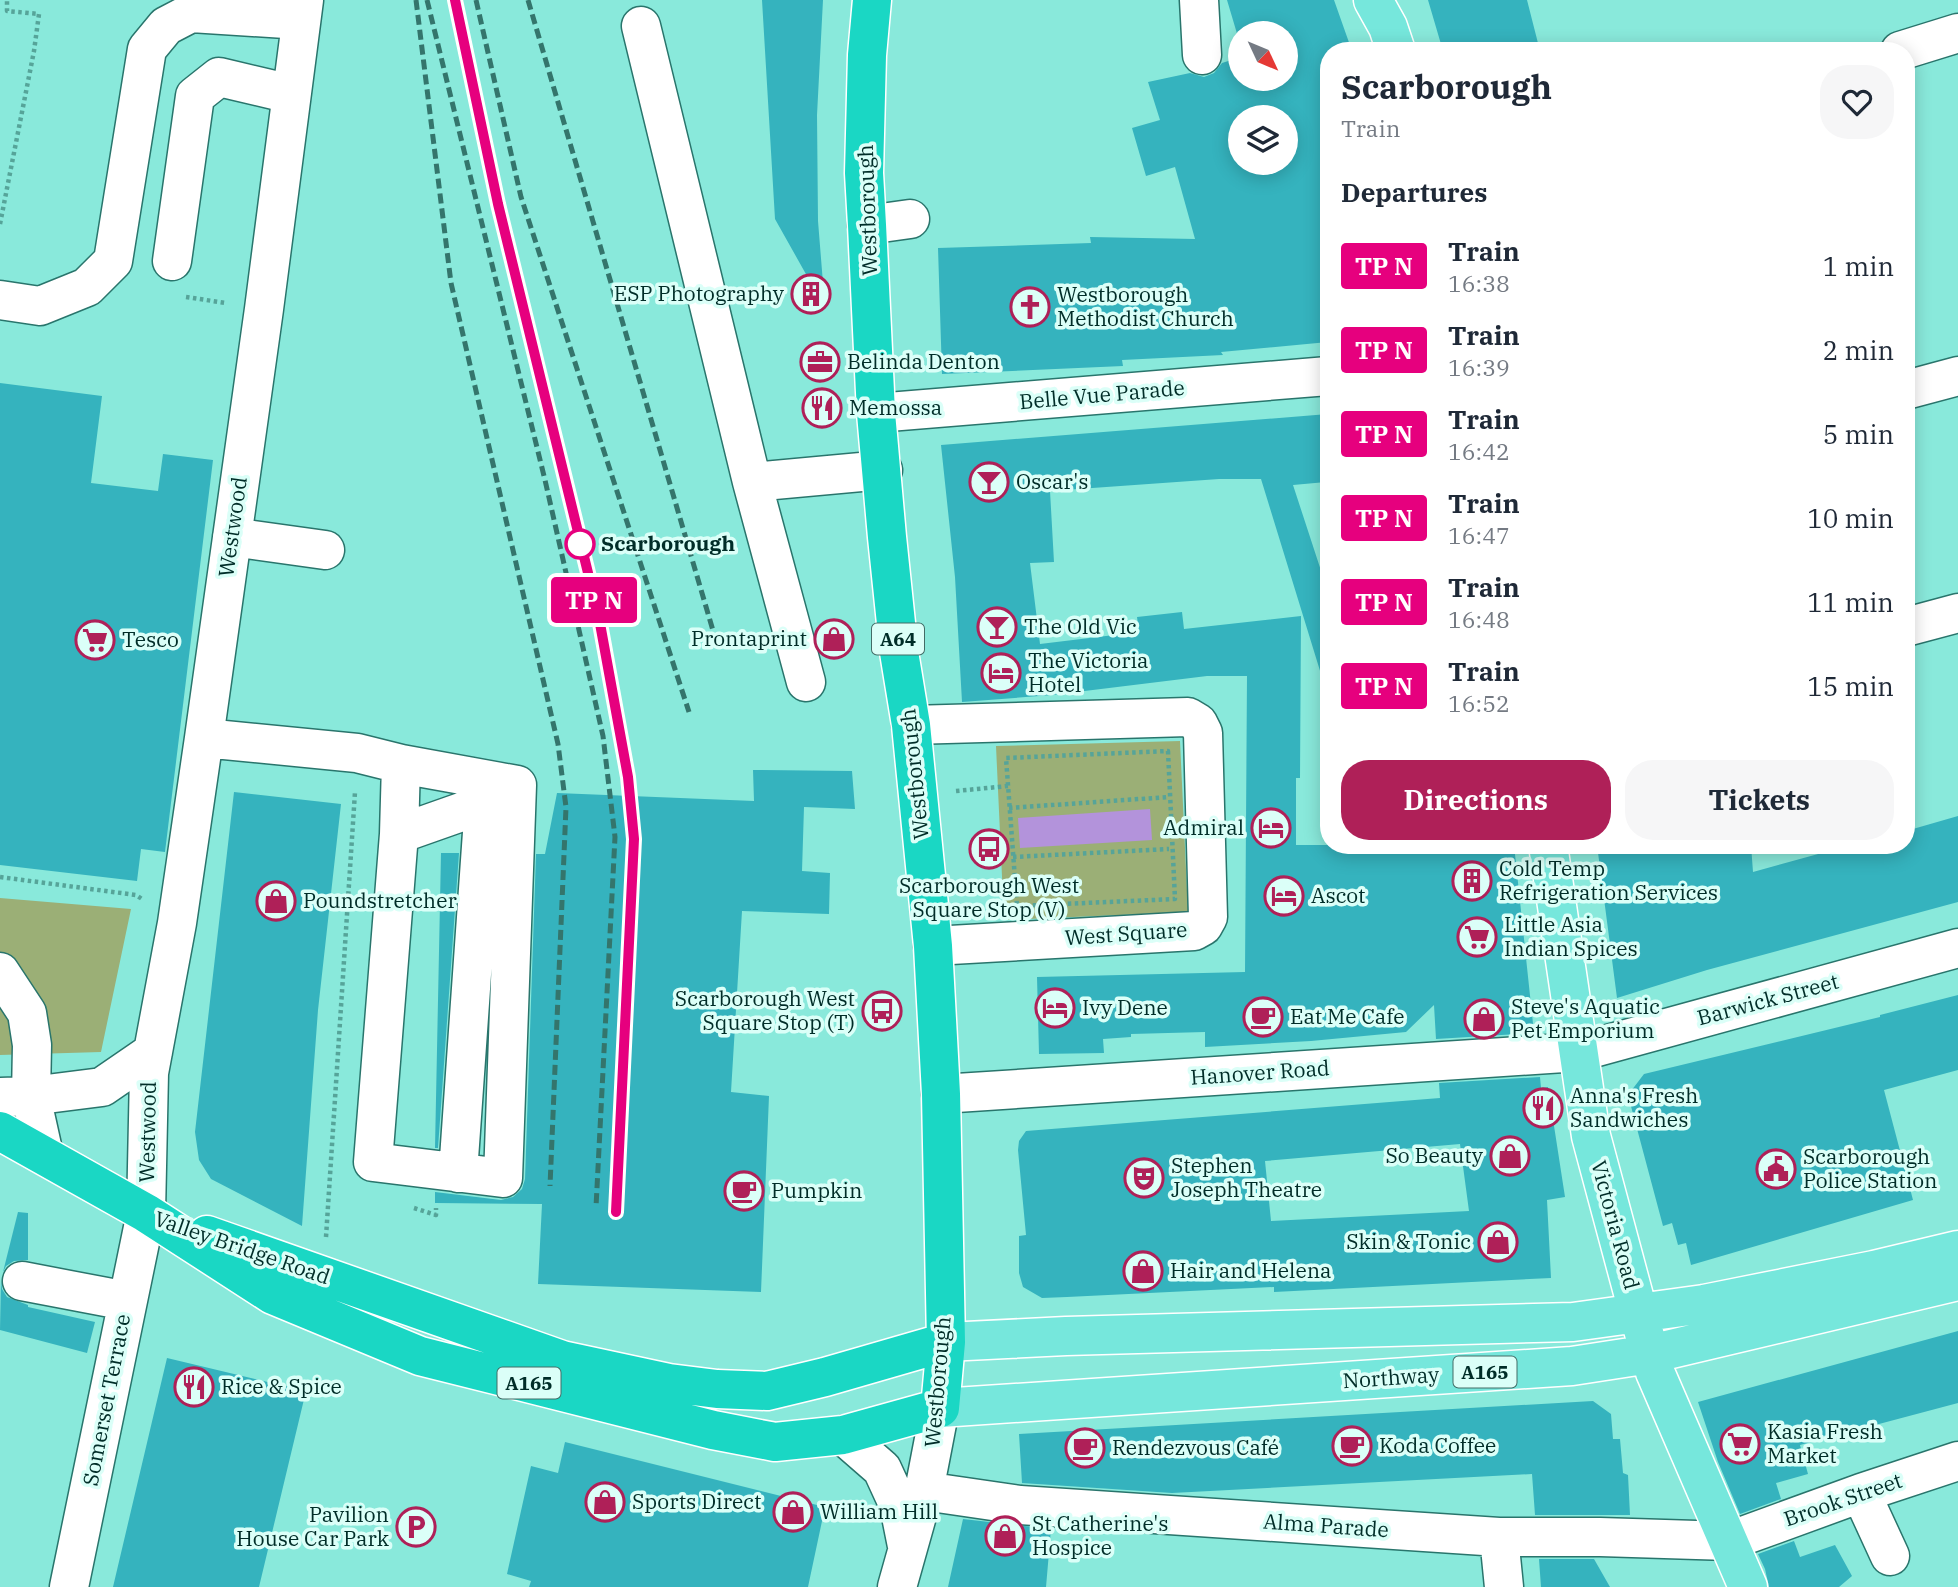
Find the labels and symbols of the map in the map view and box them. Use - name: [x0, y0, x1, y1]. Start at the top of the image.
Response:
- north arrow: [1228, 21, 1298, 91]
- street label: Westborough: [851, 144, 883, 276]
- building icon: ESP Photography: [790, 273, 832, 315]
- place label: ESP Photography: [614, 279, 785, 307]
- place label: Westborough Methodist Church: [1057, 280, 1234, 332]
- church icon: Westborough Methodist Church: [1009, 286, 1051, 328]
- office icon: Belinda Denton: [799, 341, 841, 383]
- place label: Belinda Denton: [847, 347, 1000, 375]
- street label: Belle Vue Parade: [1018, 373, 1186, 415]
- restaurant icon: Memossa: [801, 387, 843, 429]
- place label: Memossa: [849, 393, 942, 421]
- bar icon: Oscar's: [968, 461, 1010, 503]
- place label: Oscar's: [1016, 467, 1088, 495]
- street label: Westwood: [211, 475, 253, 579]
- marker: Scarborough: [565, 529, 595, 559]
- place label: Scarborough: [601, 529, 736, 557]
- line badge: TP N: [545, 577, 643, 623]
- bar icon: The Old Vic: [976, 606, 1018, 648]
- place label: The Old Vic: [1024, 612, 1137, 640]
- shop icon: Prontaprint: [813, 618, 855, 660]
- supermarket icon: Tesco: [74, 619, 116, 661]
- place label: Prontaprint: [691, 624, 807, 652]
- road number: A64: [872, 624, 924, 654]
- place label: Tesco: [122, 625, 179, 653]
- place label: The Victoria Hotel: [1028, 646, 1149, 698]
- hotel icon: The Victoria Hotel: [980, 652, 1022, 694]
- street label: Westborough: [893, 707, 935, 841]
- hotel icon: Admiral: [1250, 807, 1292, 849]
- place label: Admiral: [1163, 813, 1244, 841]
- bus stop icon: Scarborough West Square Stop (V): [968, 828, 1010, 870]
- place label: Cold Temp Refrigeration Services: [1499, 854, 1718, 906]
- building icon: Cold Temp Refrigeration Services: [1451, 860, 1493, 902]
- place label: Scarborough West Square Stop (V): [899, 871, 1079, 923]
- hotel icon: Ascot: [1263, 875, 1305, 917]
- shop icon: Poundstretcher: [255, 880, 297, 922]
- place label: Ascot: [1311, 881, 1366, 909]
- place label: Poundstretcher: [303, 886, 457, 914]
- place label: Little Asia Indian Spices: [1504, 910, 1638, 962]
- street label: West Square: [1064, 915, 1188, 951]
- supermarket icon: Little Asia Indian Spices: [1456, 916, 1498, 958]
- street label: Barwick Street: [1694, 967, 1842, 1031]
- place label: Scarborough West Square Stop (T): [675, 984, 855, 1036]
- hotel icon: Ivy Dene: [1034, 987, 1076, 1029]
- bus stop icon: Scarborough West Square Stop (T): [861, 990, 903, 1032]
- place label: Steve's Aquatic Pet Emporium: [1511, 992, 1660, 1044]
- place label: Ivy Dene: [1082, 993, 1168, 1021]
- cafe icon: Eat Me Cafe: [1242, 996, 1284, 1038]
- shop icon: Steve's Aquatic Pet Emporium: [1463, 998, 1505, 1040]
- place label: Eat Me Cafe: [1290, 1002, 1405, 1030]
- street label: Hanover Road: [1189, 1053, 1331, 1091]
- street label: Westwood: [132, 1081, 162, 1183]
- place label: Anna's Fresh Sandwiches: [1570, 1081, 1698, 1133]
- restaurant icon: Anna's Fresh Sandwiches: [1522, 1087, 1564, 1129]
- shop icon: So Beauty: [1489, 1135, 1531, 1177]
- place label: So Beauty: [1385, 1141, 1484, 1169]
- place label: Scarborough Police Station: [1803, 1142, 1938, 1194]
- public building icon: Scarborough Police Station: [1755, 1148, 1797, 1190]
- place label: Stephen Joseph Theatre: [1171, 1151, 1322, 1203]
- theatre icon: Stephen Joseph Theatre: [1123, 1157, 1165, 1199]
- street label: Victoria Road: [1585, 1157, 1647, 1293]
- cafe icon: Pumpkin: [723, 1170, 765, 1212]
- place label: Pumpkin: [771, 1176, 862, 1204]
- street label: Valley Bridge Road: [151, 1204, 334, 1290]
- shop icon: Skin & Tonic: [1477, 1221, 1519, 1263]
- place label: Skin & Tonic: [1346, 1227, 1471, 1255]
- shop icon: Hair and Helena: [1122, 1250, 1164, 1292]
- place label: Hair and Helena: [1170, 1256, 1332, 1284]
- street label: Somerset Terrace: [76, 1311, 136, 1488]
- street label: Westborough: [917, 1315, 957, 1449]
- road number: A165: [1454, 1356, 1516, 1388]
- street label: Northway: [1342, 1360, 1441, 1394]
- restaurant icon: Rice & Spice: [173, 1366, 215, 1408]
- road number: A165: [498, 1368, 560, 1399]
- place label: Rice & Spice: [221, 1372, 342, 1400]
- place label: Kasia Fresh Market: [1767, 1417, 1883, 1469]
- supermarket icon: Kasia Fresh Market: [1719, 1423, 1761, 1465]
- cafe icon: Koda Coffee: [1331, 1425, 1373, 1467]
- cafe icon: Rendezvous Café: [1064, 1427, 1106, 1469]
- place label: Koda Coffee: [1379, 1431, 1496, 1459]
- place label: Rendezvous Café: [1112, 1433, 1279, 1461]
- street label: Brook Street: [1780, 1466, 1906, 1532]
- shop icon: Sports Direct: [584, 1481, 626, 1523]
- place label: Sports Direct: [632, 1487, 761, 1515]
- shop icon: William Hill: [772, 1491, 814, 1533]
- place label: William Hill: [820, 1497, 938, 1525]
- place label: Pavilion House Car Park: [236, 1500, 390, 1552]
- parking icon: Pavilion House Car Park: [395, 1506, 437, 1548]
- street label: Alma Parade: [1262, 1507, 1390, 1543]
- place label: St Catherine's Hospice: [1032, 1509, 1169, 1561]
- shop icon: St Catherine's Hospice: [984, 1515, 1026, 1557]

